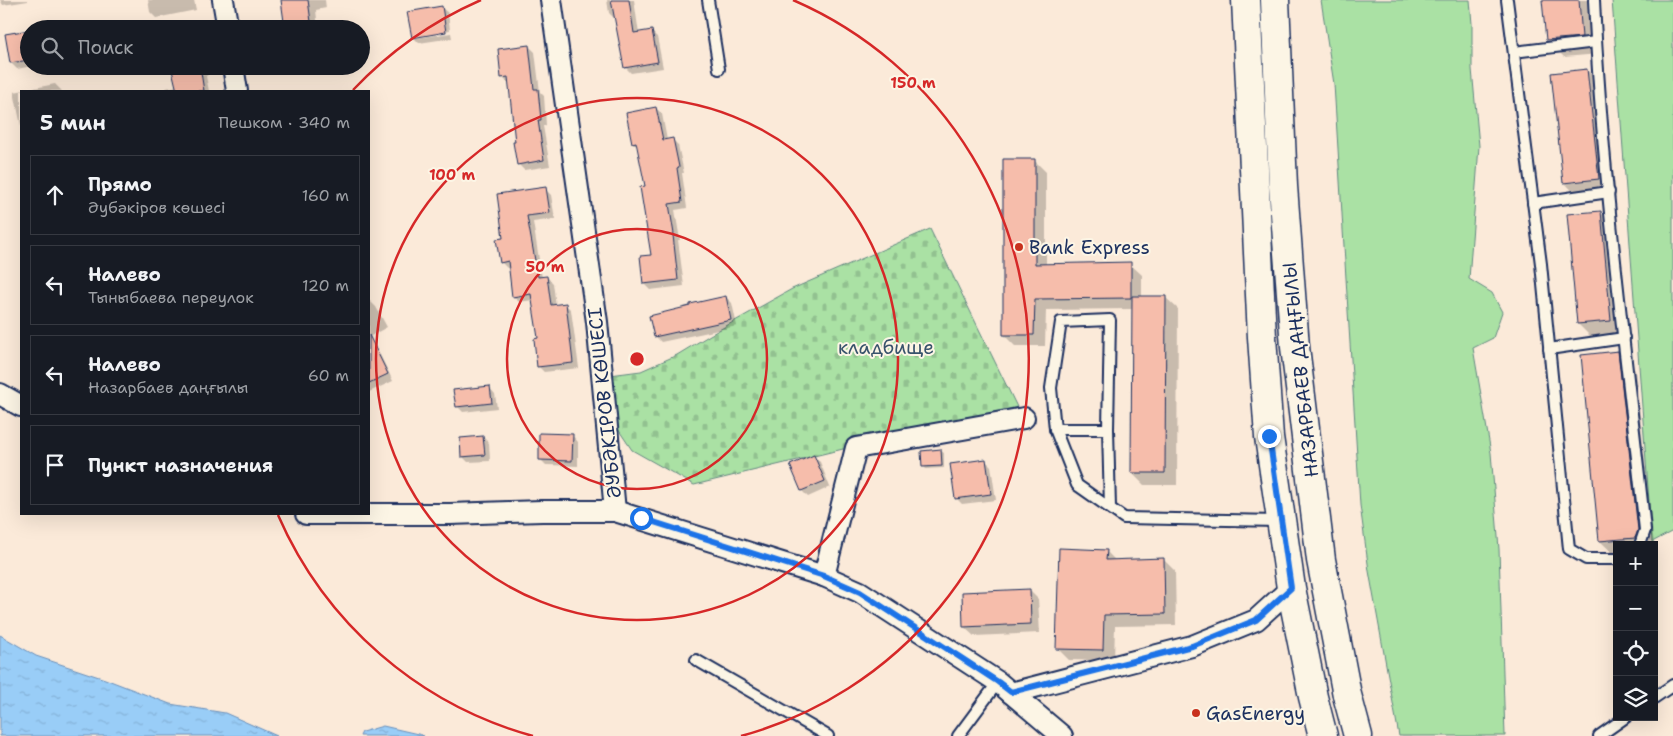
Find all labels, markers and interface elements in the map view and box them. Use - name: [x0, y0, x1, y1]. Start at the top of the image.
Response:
- search box: [20, 20, 370, 75]
- icon: search: [38, 34, 66, 62]
- text: Поиск: [78, 35, 133, 60]
- text: 150 m: [890, 73, 936, 93]
- text: 5 мин: [40, 109, 106, 137]
- text: Пешком · 340 m: [219, 112, 350, 133]
- text: 100 m: [429, 165, 475, 185]
- text: Прямо: [88, 172, 152, 197]
- icon: ahead: [41, 181, 69, 209]
- text: 160 m: [302, 185, 349, 206]
- text: Әубәкіров көшесі: [88, 197, 225, 218]
- place label: Bank Express: [1029, 235, 1150, 260]
- marker: Bank Express: [1013, 241, 1025, 253]
- text: 50 m: [526, 257, 565, 277]
- street label: НАЗАРБАЕВ ДАҢҒЫЛЫ: [1277, 261, 1324, 479]
- text: Налево: [88, 262, 161, 287]
- icon: left: [41, 271, 69, 299]
- text: 120 m: [302, 275, 349, 296]
- text: Тыныбаева переулок: [88, 287, 254, 308]
- street label: ӘУБӘКІРОВ КӨШЕСІ: [582, 306, 627, 500]
- park label: кладбище: [838, 335, 934, 360]
- centre of rings: [628, 350, 646, 368]
- text: Налево: [88, 352, 161, 377]
- icon: left: [41, 361, 69, 389]
- text: 60 m: [308, 365, 349, 386]
- text: Назарбаев даңғылы: [88, 377, 249, 398]
- route end: [1258, 425, 1281, 448]
- icon: arrive: [41, 451, 69, 479]
- text: Пункт назначения: [88, 453, 273, 478]
- route start: [630, 507, 653, 530]
- map controls: [1613, 541, 1658, 721]
- button: +: [1613, 541, 1658, 586]
- button: −: [1613, 586, 1658, 631]
- button: locate: [1613, 631, 1658, 676]
- button: layers: [1613, 676, 1658, 721]
- place label: GasEnergy: [1206, 701, 1305, 726]
- marker: GasEnergy: [1190, 707, 1202, 719]

